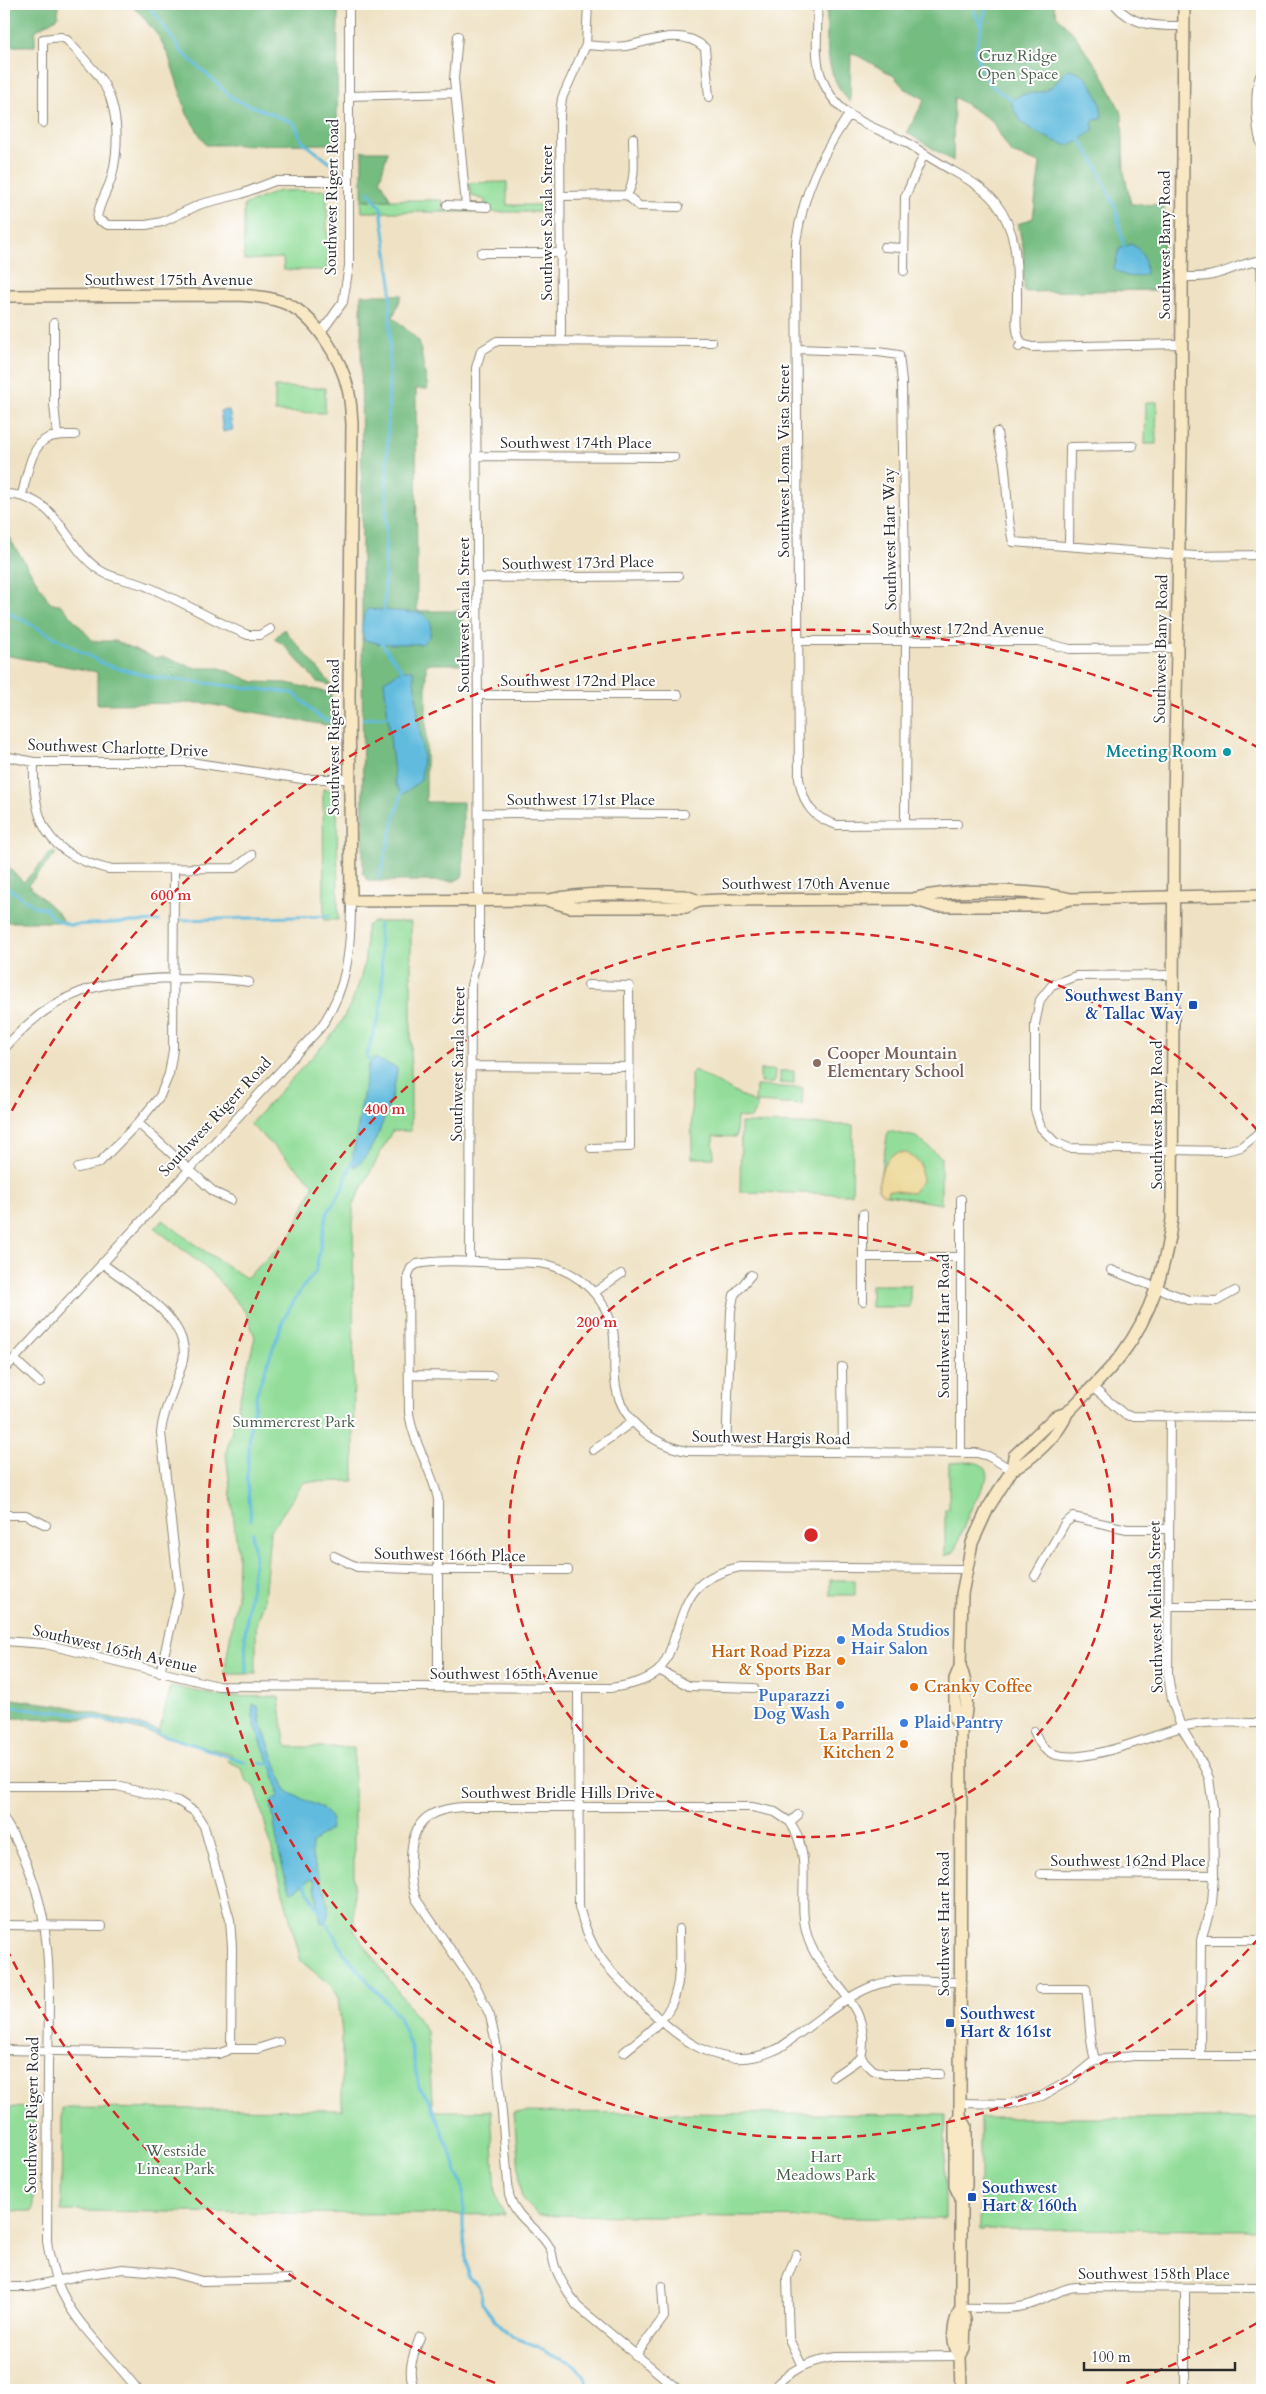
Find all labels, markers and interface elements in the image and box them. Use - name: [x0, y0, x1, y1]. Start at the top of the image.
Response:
- park label: Cruz Ridge Open Space: [977, 45, 1059, 85]
- street label: Southwest Rigert Road: [320, 118, 344, 275]
- street label: Southwest Sarala Street: [536, 145, 558, 301]
- street label: Southwest Bany Road: [1154, 170, 1176, 319]
- street label: Southwest 175th Avenue: [85, 269, 253, 291]
- street label: Southwest Loma Vista Street: [773, 364, 795, 558]
- street label: Southwest 174th Place: [500, 432, 652, 454]
- street label: Southwest Hart Way: [878, 467, 902, 610]
- street label: Southwest Sarala Street: [453, 537, 475, 693]
- street label: Southwest 173rd Place: [502, 551, 654, 575]
- street label: Southwest Bany Road: [1149, 574, 1173, 724]
- street label: Southwest 172nd Avenue: [872, 618, 1044, 640]
- street label: Southwest Rigert Road: [323, 658, 345, 815]
- street label: Southwest 172nd Place: [500, 670, 656, 692]
- street label: Southwest Charlotte Drive: [27, 734, 209, 762]
- place label: Meeting Room: [1106, 741, 1217, 763]
- marker: Meeting Room: [1221, 746, 1233, 758]
- street label: Southwest 171st Place: [507, 789, 655, 811]
- street label: Southwest 170th Avenue: [722, 873, 890, 895]
- text: 600 m: [151, 885, 192, 905]
- place label: Southwest Bany & Tallac Way: [1065, 985, 1183, 1025]
- street label: Southwest Sarala Street: [446, 986, 470, 1142]
- marker: Southwest Bany & Tallac Way: [1187, 999, 1199, 1011]
- street label: Southwest Bany Road: [1146, 1040, 1168, 1189]
- place label: Cooper Mountain Elementary School: [827, 1043, 965, 1083]
- street label: Southwest Rigert Road: [154, 1052, 277, 1182]
- marker: Cooper Mountain Elementary School: [811, 1057, 823, 1069]
- text: 400 m: [365, 1099, 406, 1119]
- street label: Southwest Hart Road: [933, 1253, 955, 1398]
- text: 200 m: [577, 1312, 618, 1332]
- park label: Summercrest Park: [233, 1411, 356, 1433]
- street label: Southwest Hargis Road: [692, 1426, 851, 1450]
- street label: Southwest Melinda Street: [1143, 1521, 1169, 1693]
- centre of rings: [802, 1526, 820, 1544]
- street label: Southwest 166th Place: [374, 1543, 526, 1567]
- street label: Southwest 165th Avenue: [30, 1619, 200, 1679]
- place label: Moda Studios Hair Salon: [851, 1620, 950, 1660]
- marker: Moda Studios Hair Salon: [835, 1634, 847, 1646]
- place label: Hart Road Pizza & Sports Bar: [711, 1641, 832, 1681]
- marker: Hart Road Pizza & Sports Bar: [835, 1655, 847, 1667]
- street label: Southwest 165th Avenue: [430, 1663, 598, 1685]
- place label: Cranky Coffee: [924, 1676, 1033, 1698]
- marker: Cranky Coffee: [908, 1681, 920, 1693]
- place label: Puparazzi Dog Wash: [753, 1685, 830, 1725]
- marker: Puparazzi Dog Wash: [834, 1699, 846, 1711]
- place label: Plaid Pantry: [914, 1712, 1003, 1734]
- marker: Plaid Pantry: [898, 1717, 910, 1729]
- place label: La Parrilla Kitchen 2: [819, 1724, 894, 1764]
- marker: La Parrilla Kitchen 2: [898, 1738, 910, 1750]
- street label: Southwest Bridle Hills Drive: [461, 1782, 655, 1804]
- street label: Southwest 162nd Place: [1050, 1850, 1206, 1872]
- street label: Southwest Hart Road: [933, 1851, 955, 1996]
- place label: Southwest Hart & 161st: [960, 2003, 1052, 2043]
- marker: Southwest Hart & 161st: [944, 2017, 956, 2029]
- street label: Southwest Rigert Road: [20, 2036, 44, 2193]
- park label: Westside Linear Park: [137, 2140, 216, 2180]
- park label: Hart Meadows Park: [776, 2146, 876, 2186]
- place label: Southwest Hart & 160th: [982, 2177, 1077, 2217]
- marker: Southwest Hart & 160th: [966, 2191, 978, 2203]
- street label: Southwest 158th Place: [1078, 2263, 1230, 2285]
- scale bar: [1084, 2339, 1235, 2371]
- text: 100 m: [1091, 2347, 1131, 2367]

